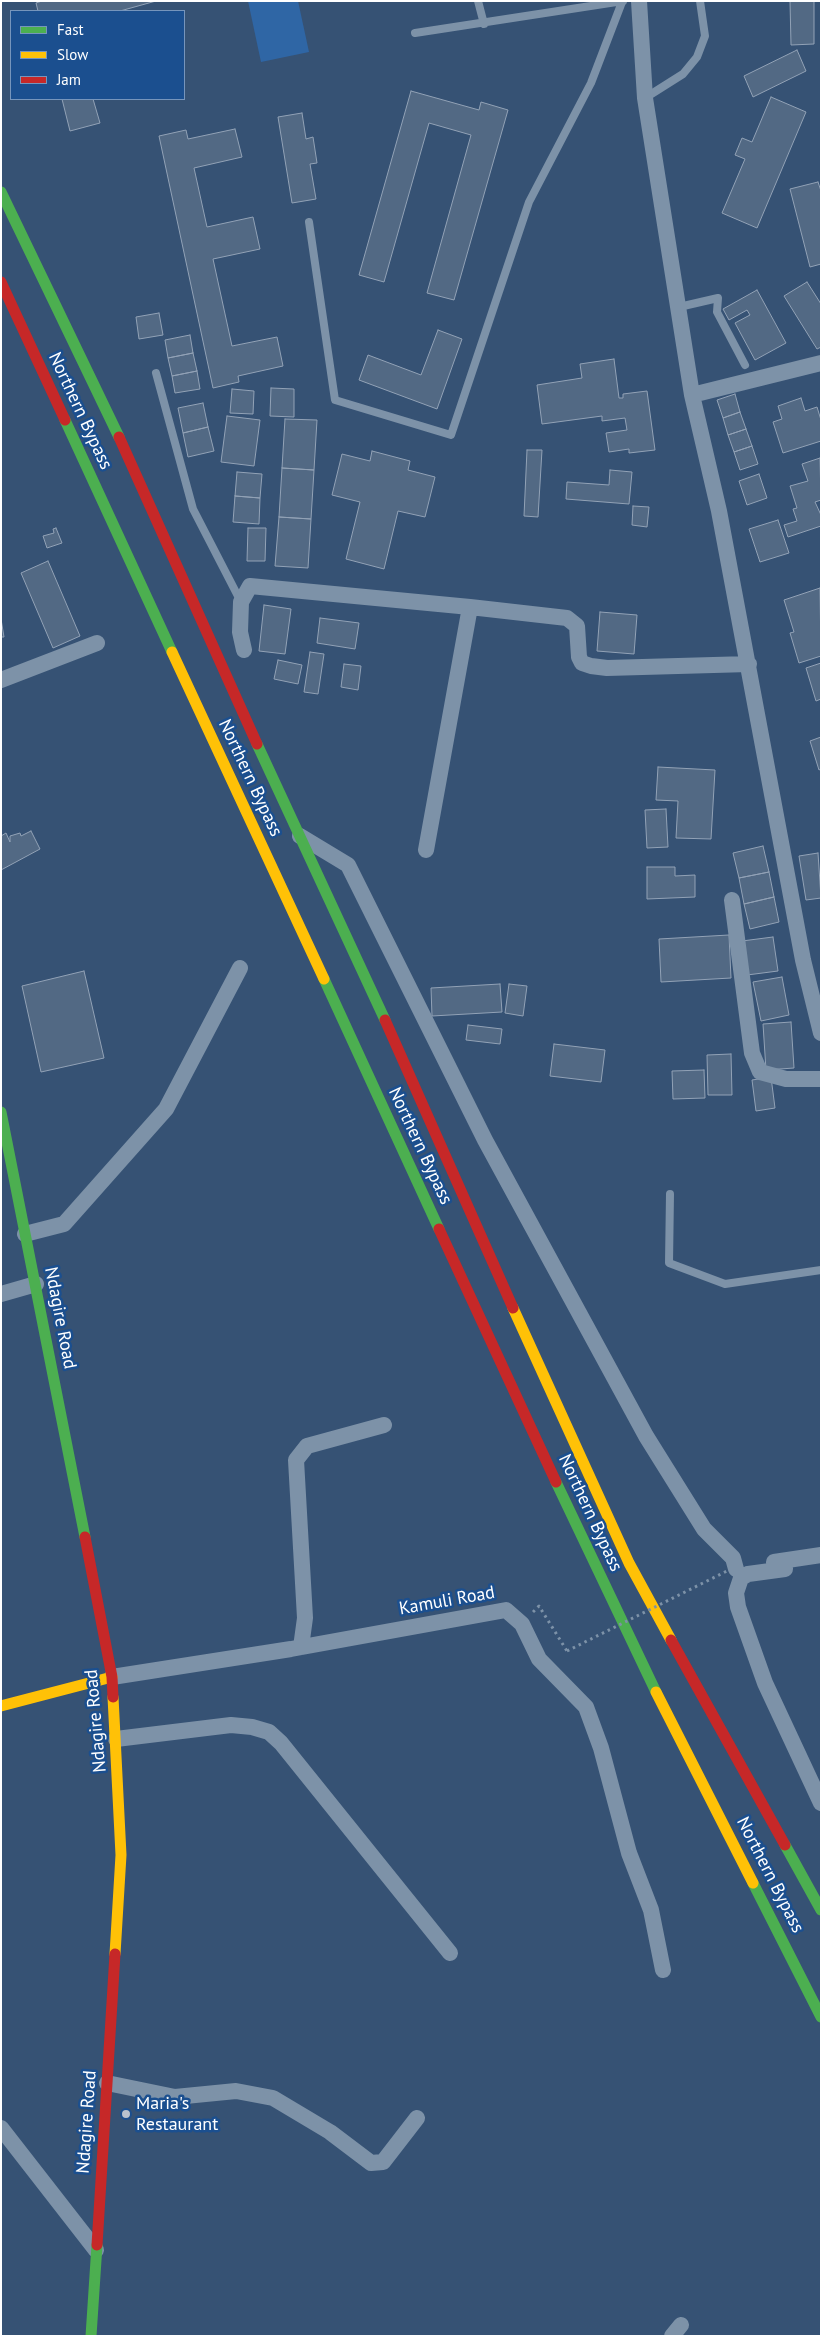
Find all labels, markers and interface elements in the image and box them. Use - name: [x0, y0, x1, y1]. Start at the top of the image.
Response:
- legend: [10, 10, 185, 100]
- text: Fast: [57, 20, 84, 39]
- text: Slow: [57, 45, 88, 64]
- text: Jam: [57, 70, 81, 89]
- street label: Northern Bypass: [43, 349, 117, 473]
- street label: Northern Bypass: [213, 716, 287, 840]
- street label: Northern Bypass: [383, 1084, 457, 1208]
- street label: Ndagire Road: [40, 1265, 80, 1371]
- street label: Northern Bypass: [553, 1451, 627, 1575]
- street label: Kamuli Road: [398, 1582, 496, 1620]
- street label: Ndagire Road: [81, 1669, 111, 1773]
- street label: Northern Bypass: [732, 1814, 808, 1936]
- street label: Ndagire Road: [73, 2070, 101, 2174]
- place label: Maria's Restaurant: [136, 2093, 218, 2136]
- marker: Maria's Restaurant: [120, 2108, 132, 2120]

